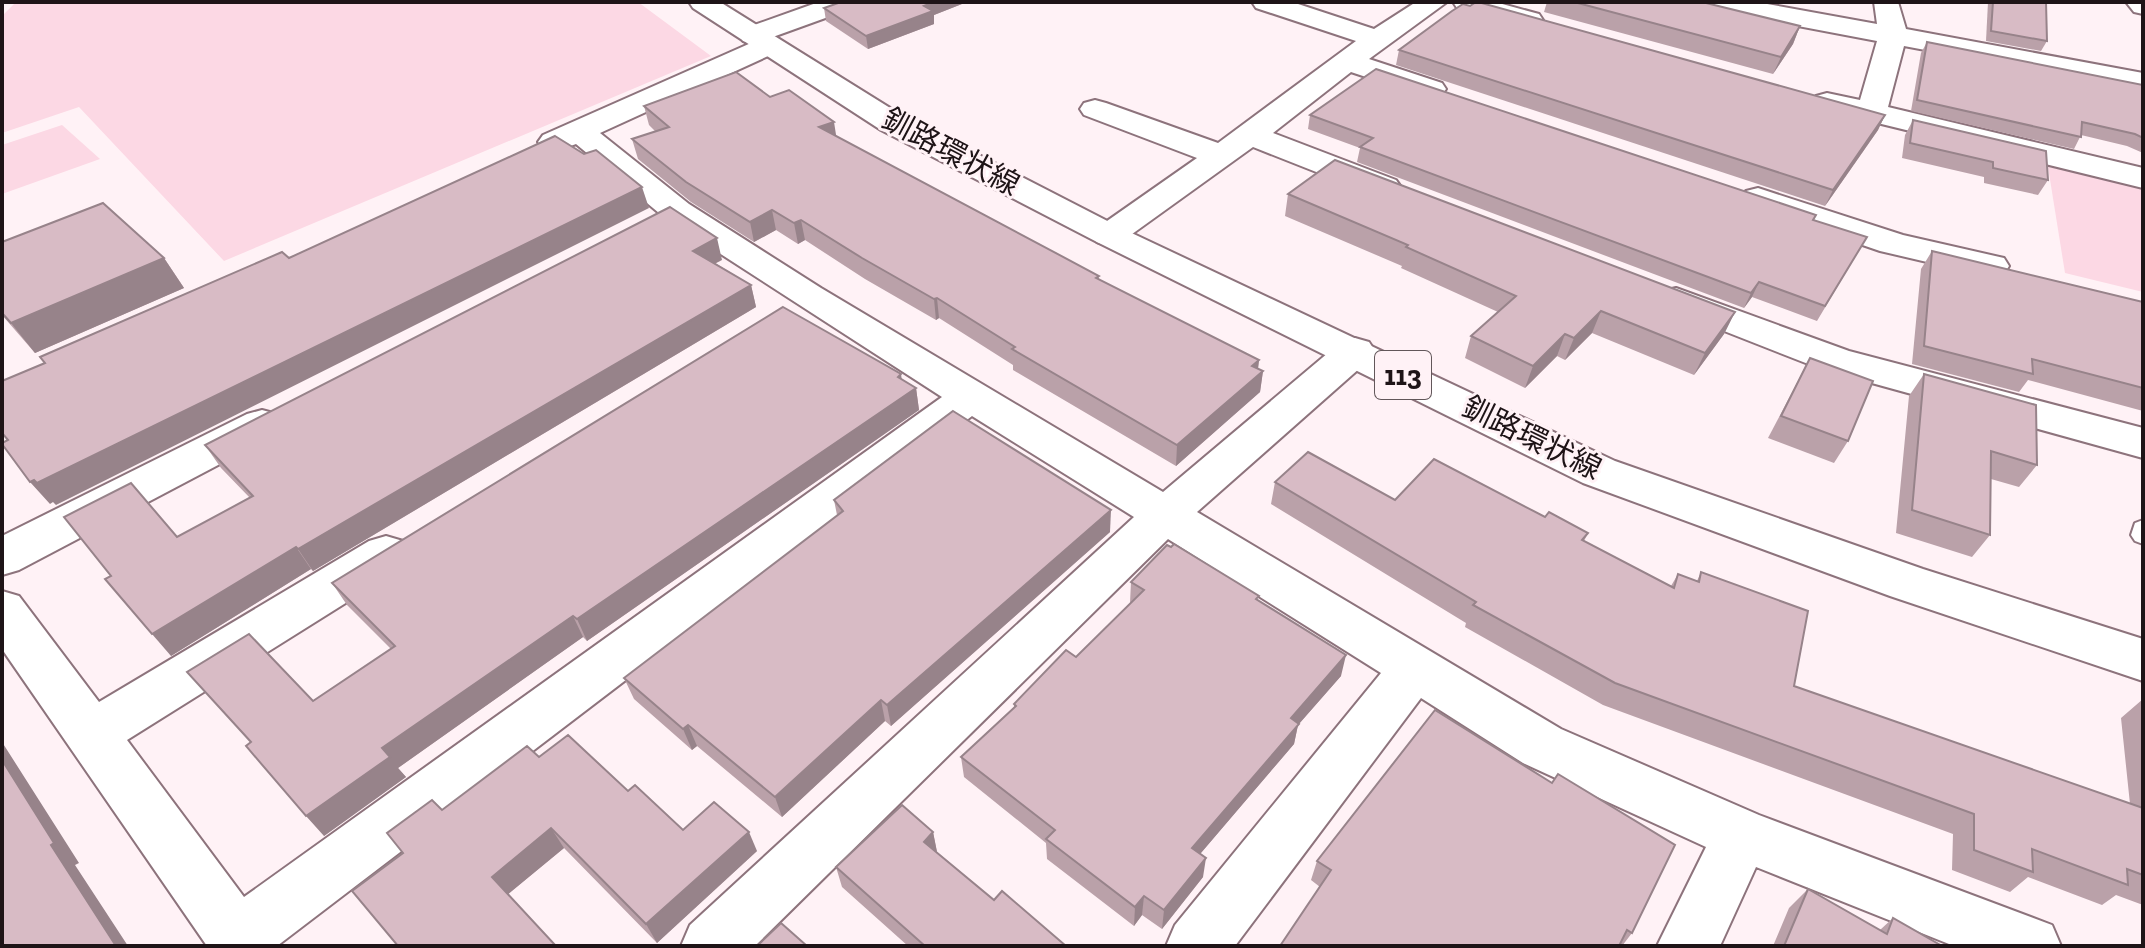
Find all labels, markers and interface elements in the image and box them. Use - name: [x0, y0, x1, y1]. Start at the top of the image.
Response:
- street label: 釧路環状線: [876, 101, 1026, 203]
- road number: 113: [1375, 351, 1431, 399]
- street label: 釧路環状線: [1457, 389, 1607, 487]

